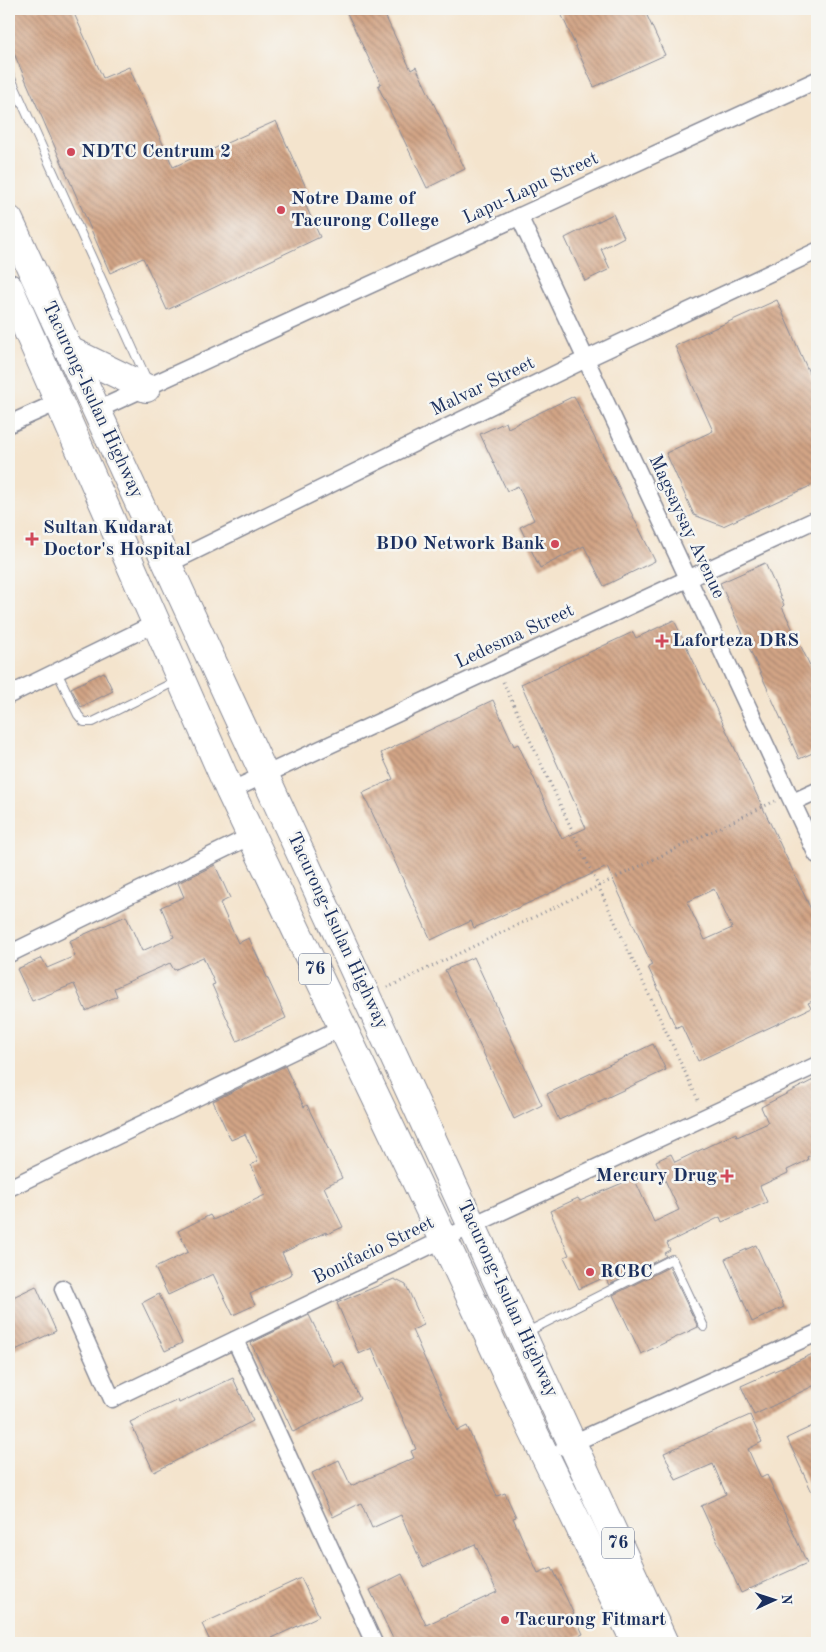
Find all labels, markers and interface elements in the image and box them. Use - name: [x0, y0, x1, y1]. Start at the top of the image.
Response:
- place label: NDTC Centrum 2: [81, 143, 231, 162]
- marker: NDTC Centrum 2: [65, 146, 77, 158]
- street label: Lapu-Lapu Street: [460, 149, 602, 229]
- place label: Notre Dame of Tacurong College: [291, 190, 439, 231]
- marker: Notre Dame of Tacurong College: [275, 204, 287, 216]
- street label: Tacurong-Isulan Highway: [38, 299, 146, 501]
- street label: Malvar Street: [428, 354, 538, 420]
- street label: Magsaysay Avenue: [644, 452, 728, 602]
- place label: Sultan Kudarat Doctor's Hospital: [43, 519, 191, 560]
- marker: Sultan Kudarat Doctor's Hospital: [25, 532, 39, 546]
- place label: BDO Network Bank: [376, 535, 545, 554]
- marker: BDO Network Bank: [549, 538, 561, 550]
- street label: Ledesma Street: [453, 601, 577, 673]
- place label: Laforteza DRS: [672, 632, 799, 651]
- marker: Laforteza DRS: [656, 635, 668, 647]
- street label: Tacurong-Isulan Highway: [283, 830, 391, 1032]
- road number: 76: [299, 954, 331, 984]
- place label: Mercury Drug: [596, 1167, 717, 1186]
- marker: Mercury Drug: [721, 1170, 733, 1182]
- street label: Tacurong-Isulan Highway: [453, 1198, 561, 1400]
- street label: Bonifacio Street: [310, 1214, 438, 1288]
- place label: RCBC: [600, 1263, 652, 1282]
- marker: RCBC: [584, 1266, 596, 1278]
- road number: 76: [602, 1528, 634, 1559]
- north arrow: [748, 1574, 798, 1624]
- text: N: [779, 1594, 793, 1605]
- place label: Tacurong Fitmart: [515, 1611, 666, 1630]
- marker: Tacurong Fitmart: [499, 1614, 511, 1626]

